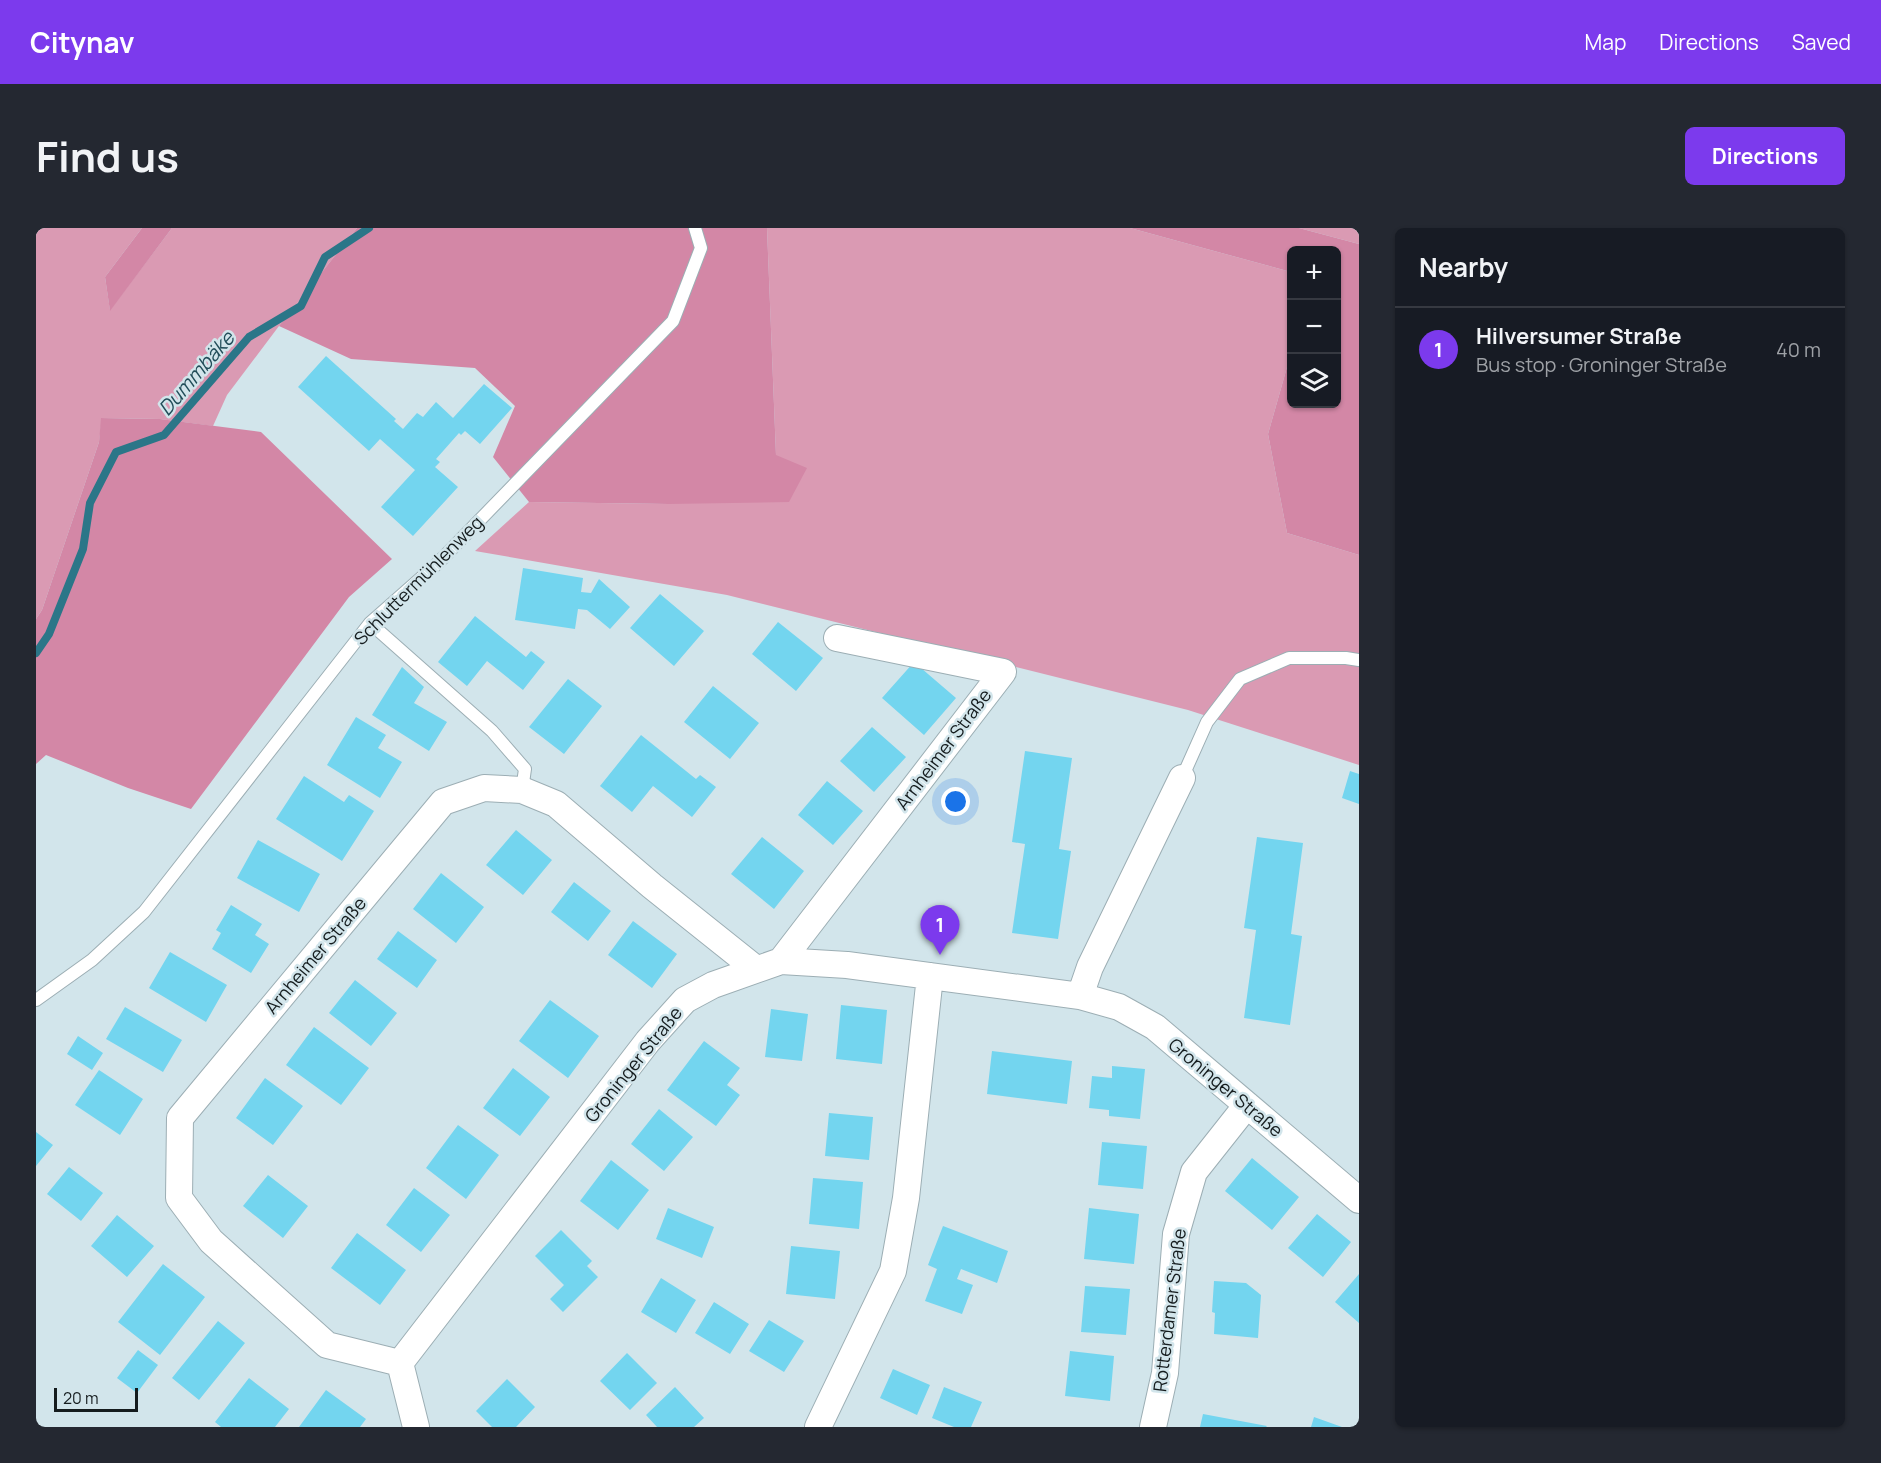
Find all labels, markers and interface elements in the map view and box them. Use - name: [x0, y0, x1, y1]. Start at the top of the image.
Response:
- text: Citynav: [30, 23, 134, 61]
- text: Map: [1585, 28, 1626, 56]
- text: Directions: [1659, 28, 1759, 56]
- text: Saved: [1792, 28, 1851, 56]
- text: Find us: [36, 127, 179, 185]
- button: Directions: [1685, 127, 1845, 185]
- map controls: [1287, 246, 1341, 408]
- button: +: [1287, 246, 1341, 300]
- text: Nearby: [1419, 249, 1508, 285]
- button: −: [1287, 300, 1341, 354]
- text: Hilversumer Straße: [1476, 321, 1682, 351]
- water label: Dummbäke: [152, 324, 241, 421]
- text: 1: [1434, 336, 1443, 363]
- text: 40 m: [1776, 336, 1821, 363]
- text: Bus stop · Groninger Straße: [1476, 351, 1727, 378]
- button: layers: [1287, 354, 1341, 408]
- street label: Schluttermühlenweg: [348, 510, 488, 650]
- street label: Arnheimer Straße: [890, 684, 996, 814]
- your location: [941, 787, 970, 816]
- street label: Arnheimer Straße: [259, 892, 371, 1018]
- pin: 1: [920, 906, 960, 955]
- street label: Groninger Straße: [579, 1001, 687, 1127]
- street label: Groninger Straße: [1164, 1032, 1288, 1142]
- street label: Rotterdamer Straße: [1147, 1227, 1191, 1393]
- scale bar: [54, 1385, 138, 1412]
- text: 20 m: [63, 1387, 99, 1409]

